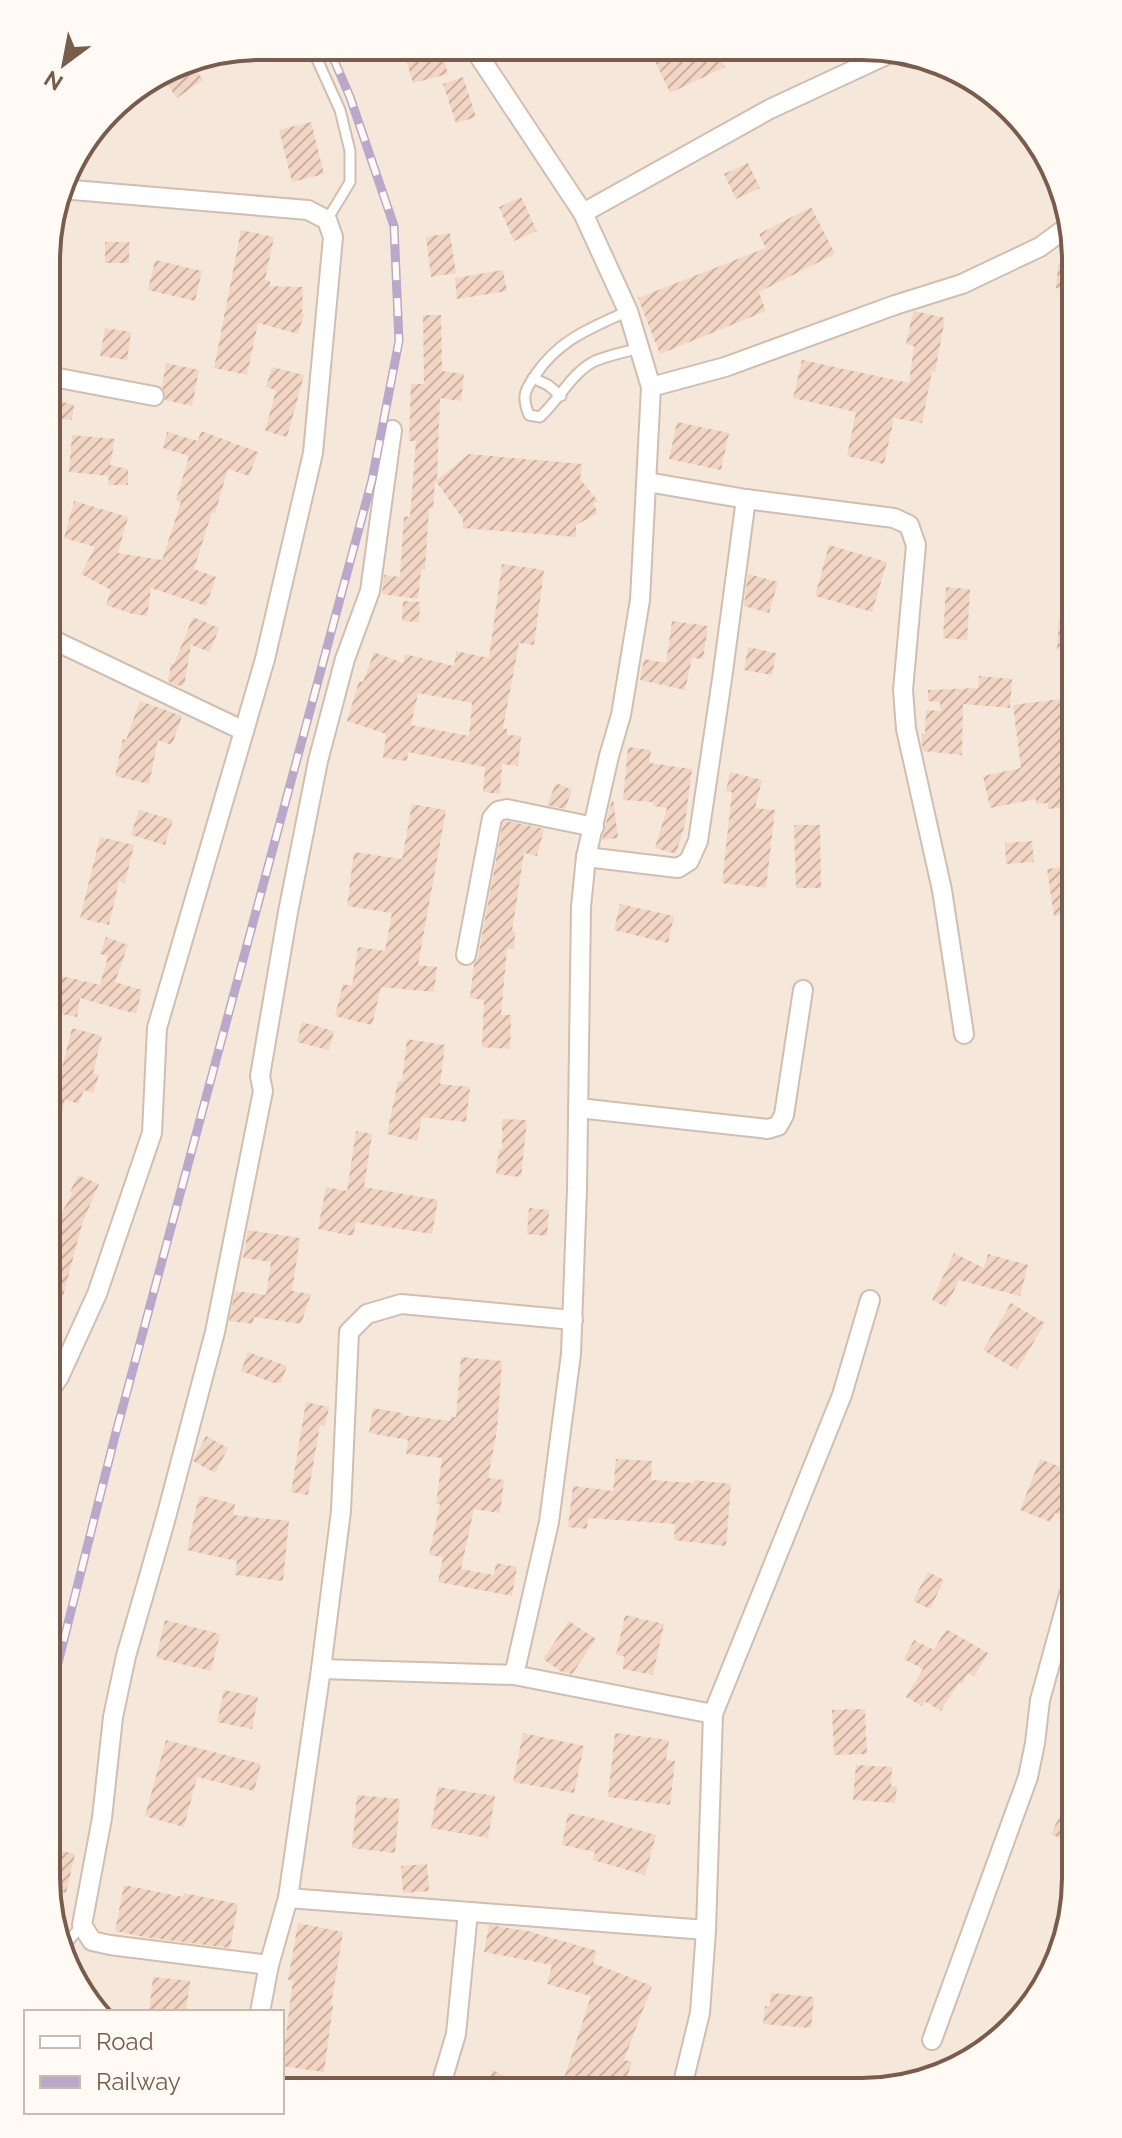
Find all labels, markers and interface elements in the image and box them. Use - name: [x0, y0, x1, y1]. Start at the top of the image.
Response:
- north arrow: [24, 24, 104, 104]
- text: N: [39, 65, 67, 96]
- legend: [24, 2010, 284, 2114]
- text: Road: [96, 2027, 154, 2056]
- text: Railway: [96, 2067, 181, 2096]

